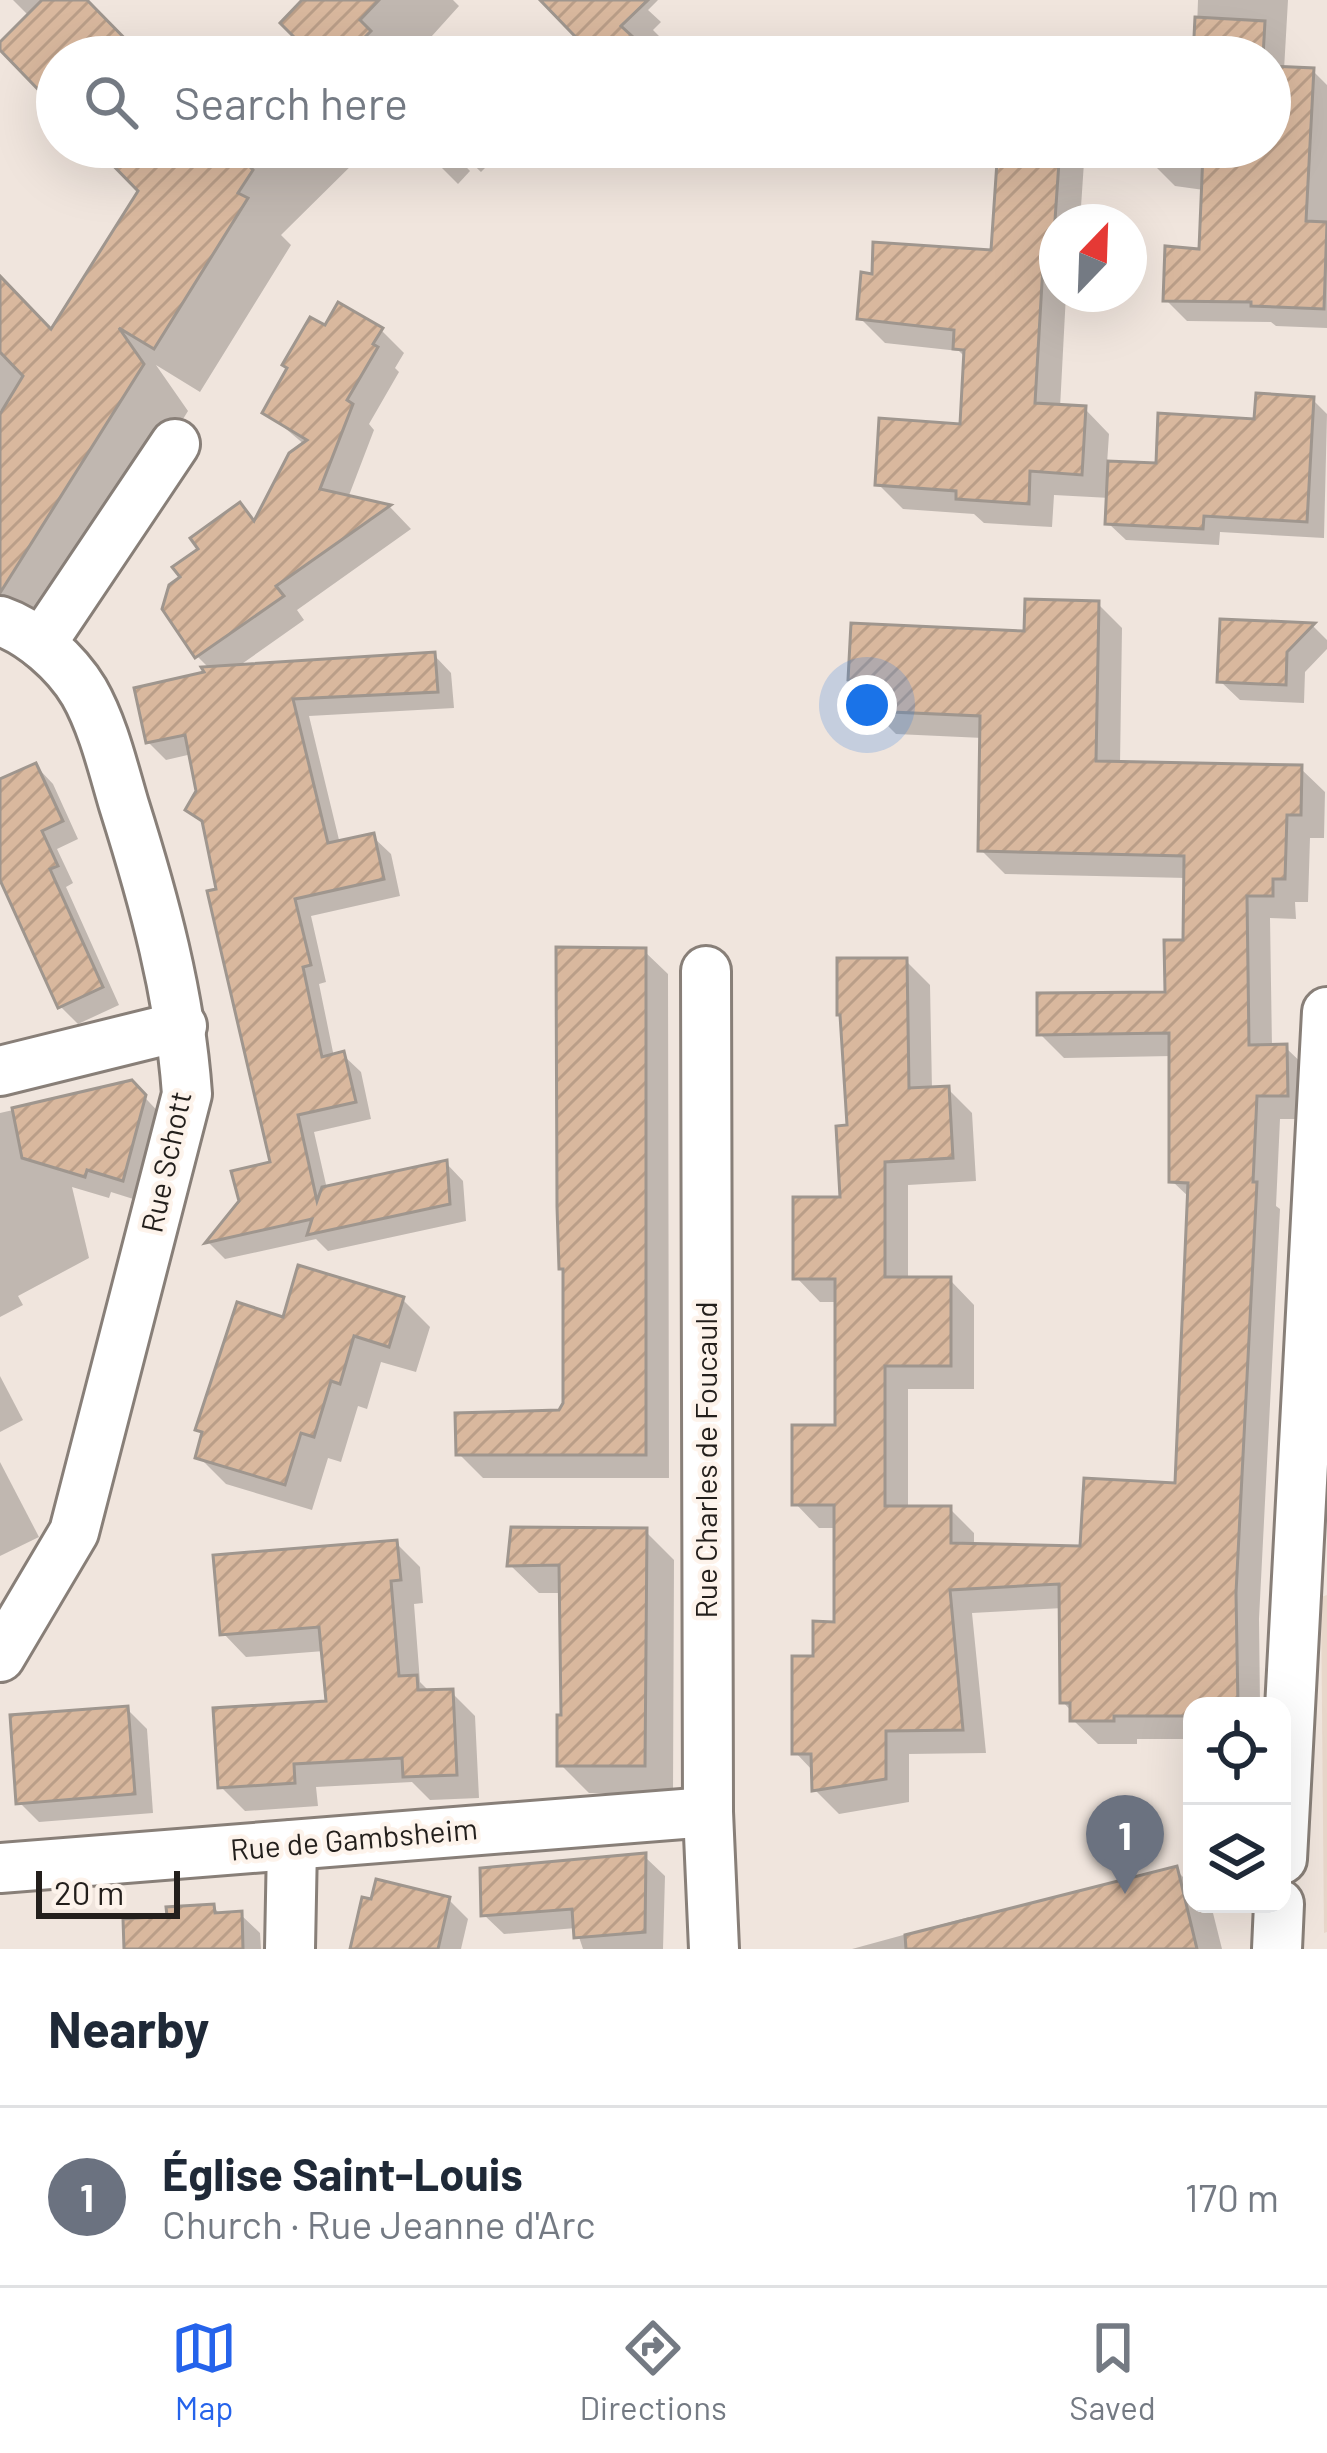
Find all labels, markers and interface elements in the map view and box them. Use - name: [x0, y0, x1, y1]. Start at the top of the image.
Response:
- search box: [36, 36, 1291, 168]
- icon: search: [78, 69, 144, 135]
- text: Search here: [174, 75, 408, 129]
- north arrow: [1039, 204, 1147, 312]
- your location: [837, 675, 897, 735]
- street label: Rue Schott: [133, 1088, 198, 1236]
- street label: Rue Charles de Foucauld: [687, 1301, 723, 1619]
- map controls: [1183, 1697, 1291, 1913]
- button: locate: [1183, 1697, 1291, 1805]
- pin: 1: [1086, 1795, 1164, 1894]
- button: layers: [1183, 1805, 1291, 1913]
- street label: Rue de Gambsheim: [229, 1809, 479, 1867]
- scale bar: [36, 1865, 180, 1918]
- text: 20 m: [54, 1872, 124, 1912]
- text: Nearby: [48, 1997, 209, 2058]
- text: Église Saint-Louis: [162, 2146, 523, 2200]
- text: 1: [80, 2173, 94, 2220]
- text: 170 m: [1185, 2173, 1279, 2220]
- text: Church · Rue Jeanne d'Arc: [162, 2200, 596, 2247]
- tab: Map: [171, 2315, 237, 2427]
- tab: Directions: [579, 2315, 727, 2427]
- tab: Saved: [1069, 2315, 1156, 2427]

